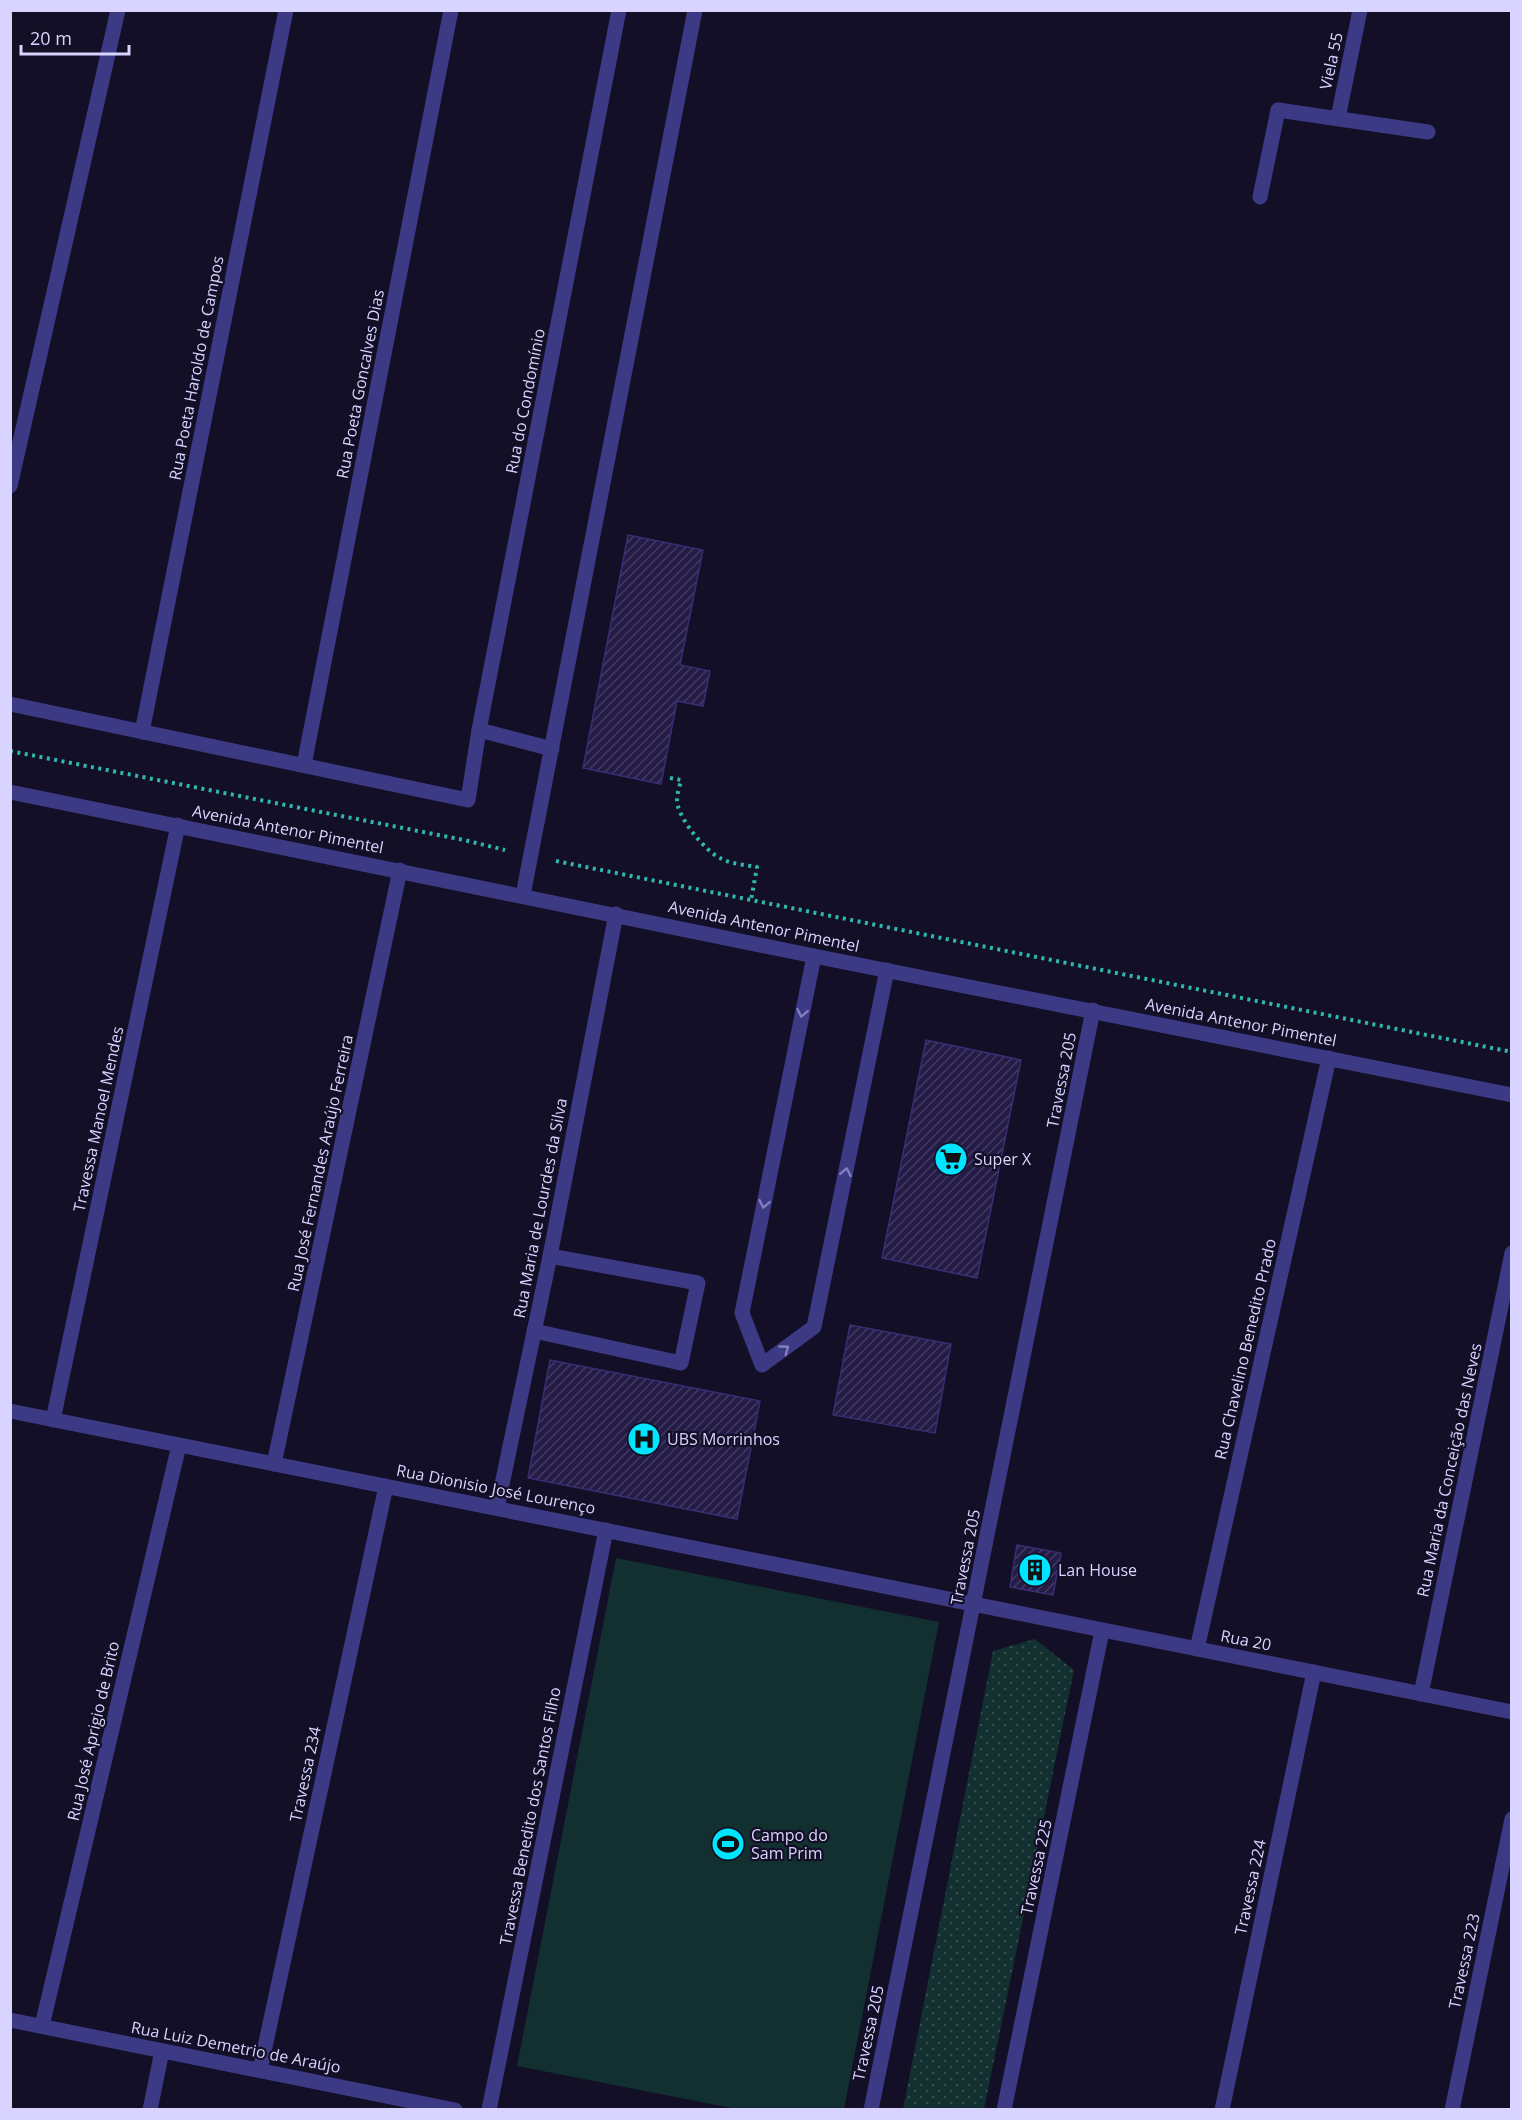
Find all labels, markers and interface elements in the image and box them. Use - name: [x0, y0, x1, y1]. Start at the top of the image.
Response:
- scale bar: [21, 18, 129, 56]
- text: 20 m: [30, 26, 72, 50]
- street label: Viela 55: [1314, 30, 1348, 92]
- street label: Rua Poeta Haroldo de Campos: [163, 254, 229, 482]
- street label: Rua Poeta Goncalves Dias: [331, 288, 389, 480]
- street label: Rua do Condomínio: [500, 326, 550, 476]
- street label: Avenida Antenor Pimentel: [190, 800, 386, 858]
- street label: Avenida Antenor Pimentel: [667, 895, 861, 957]
- street label: Avenida Antenor Pimentel: [1143, 993, 1339, 1051]
- one-way arrow: [797, 1008, 810, 1018]
- street label: Travessa Manoel Mendes: [68, 1024, 128, 1214]
- street label: Travessa 205: [1041, 1030, 1081, 1130]
- street label: Rua José Fernandes Araújo Ferreira: [282, 1032, 358, 1294]
- street label: Rua Maria de Lourdes da Silva: [508, 1096, 572, 1320]
- supermarket icon: Super X: [933, 1141, 969, 1177]
- place label: Super X: [974, 1148, 1032, 1170]
- one-way arrow: [839, 1167, 852, 1177]
- one-way arrow: [758, 1199, 771, 1209]
- street label: Rua Chavelino Benedito Prado: [1209, 1236, 1281, 1462]
- street label: Rua Maria da Conceição das Neves: [1411, 1341, 1487, 1599]
- one-way arrow: [778, 1345, 789, 1356]
- hospital icon: UBS Morrinhos: [626, 1421, 662, 1457]
- place label: UBS Morrinhos: [667, 1428, 780, 1450]
- street label: Rua Dionisio José Lourenço: [395, 1459, 597, 1519]
- street label: Travessa 205: [945, 1507, 985, 1607]
- building icon: Lan House: [1017, 1552, 1053, 1588]
- place label: Lan House: [1058, 1559, 1137, 1581]
- street label: Rua 20: [1219, 1624, 1273, 1656]
- street label: Rua José Aprigio de Brito: [62, 1639, 124, 1823]
- street label: Travessa Benedito dos Santos Filho: [494, 1685, 566, 1947]
- street label: Travessa 234: [284, 1724, 326, 1824]
- street label: Travessa 225: [1015, 1817, 1057, 1917]
- place label: Campo do Sam Prim: [751, 1824, 828, 1864]
- sports icon: Campo do Sam Prim: [710, 1826, 746, 1862]
- street label: Travessa 224: [1229, 1837, 1271, 1937]
- street label: Travessa 223: [1443, 1911, 1485, 2011]
- street label: Travessa 205: [847, 1983, 889, 2083]
- street label: Rua Luiz Demetrio de Araújo: [129, 2016, 343, 2078]

